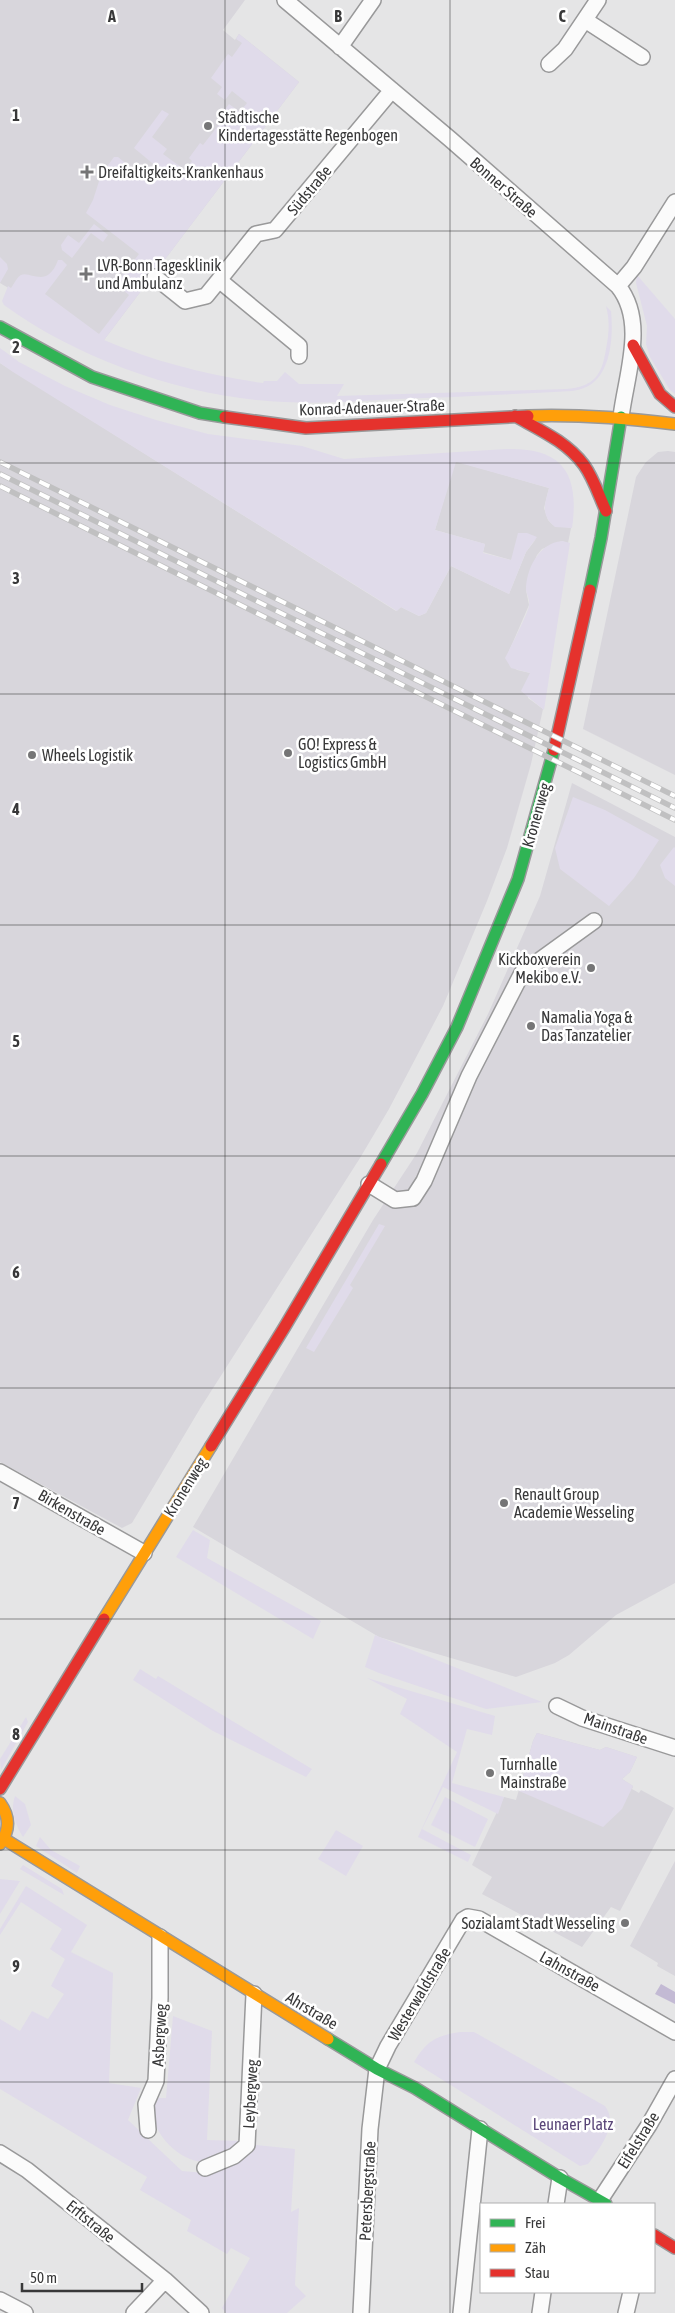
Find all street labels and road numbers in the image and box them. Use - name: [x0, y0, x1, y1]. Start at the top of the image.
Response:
- street label: Bonner Straße: [467, 153, 541, 221]
- street label: Südstraße: [283, 162, 335, 218]
- street label: Konrad-Adenauer-Straße: [299, 395, 445, 419]
- street label: Kronenweg: [518, 780, 555, 850]
- street label: Kronenweg: [160, 1454, 211, 1520]
- street label: Birkenstraße: [35, 1486, 109, 1538]
- street label: Mainstraße: [582, 1709, 650, 1747]
- street label: Westerwaldstraße: [384, 1944, 454, 2044]
- street label: Lahnstraße: [537, 1947, 603, 1995]
- street label: Ahrstraße: [283, 1988, 341, 2032]
- street label: Asbergweg: [148, 2003, 171, 2067]
- street label: Leybergweg: [239, 2059, 262, 2129]
- street label: Eifelstraße: [614, 2108, 662, 2172]
- street label: Petersbergstraße: [355, 2141, 380, 2241]
- street label: Erftstraße: [63, 2196, 119, 2246]

